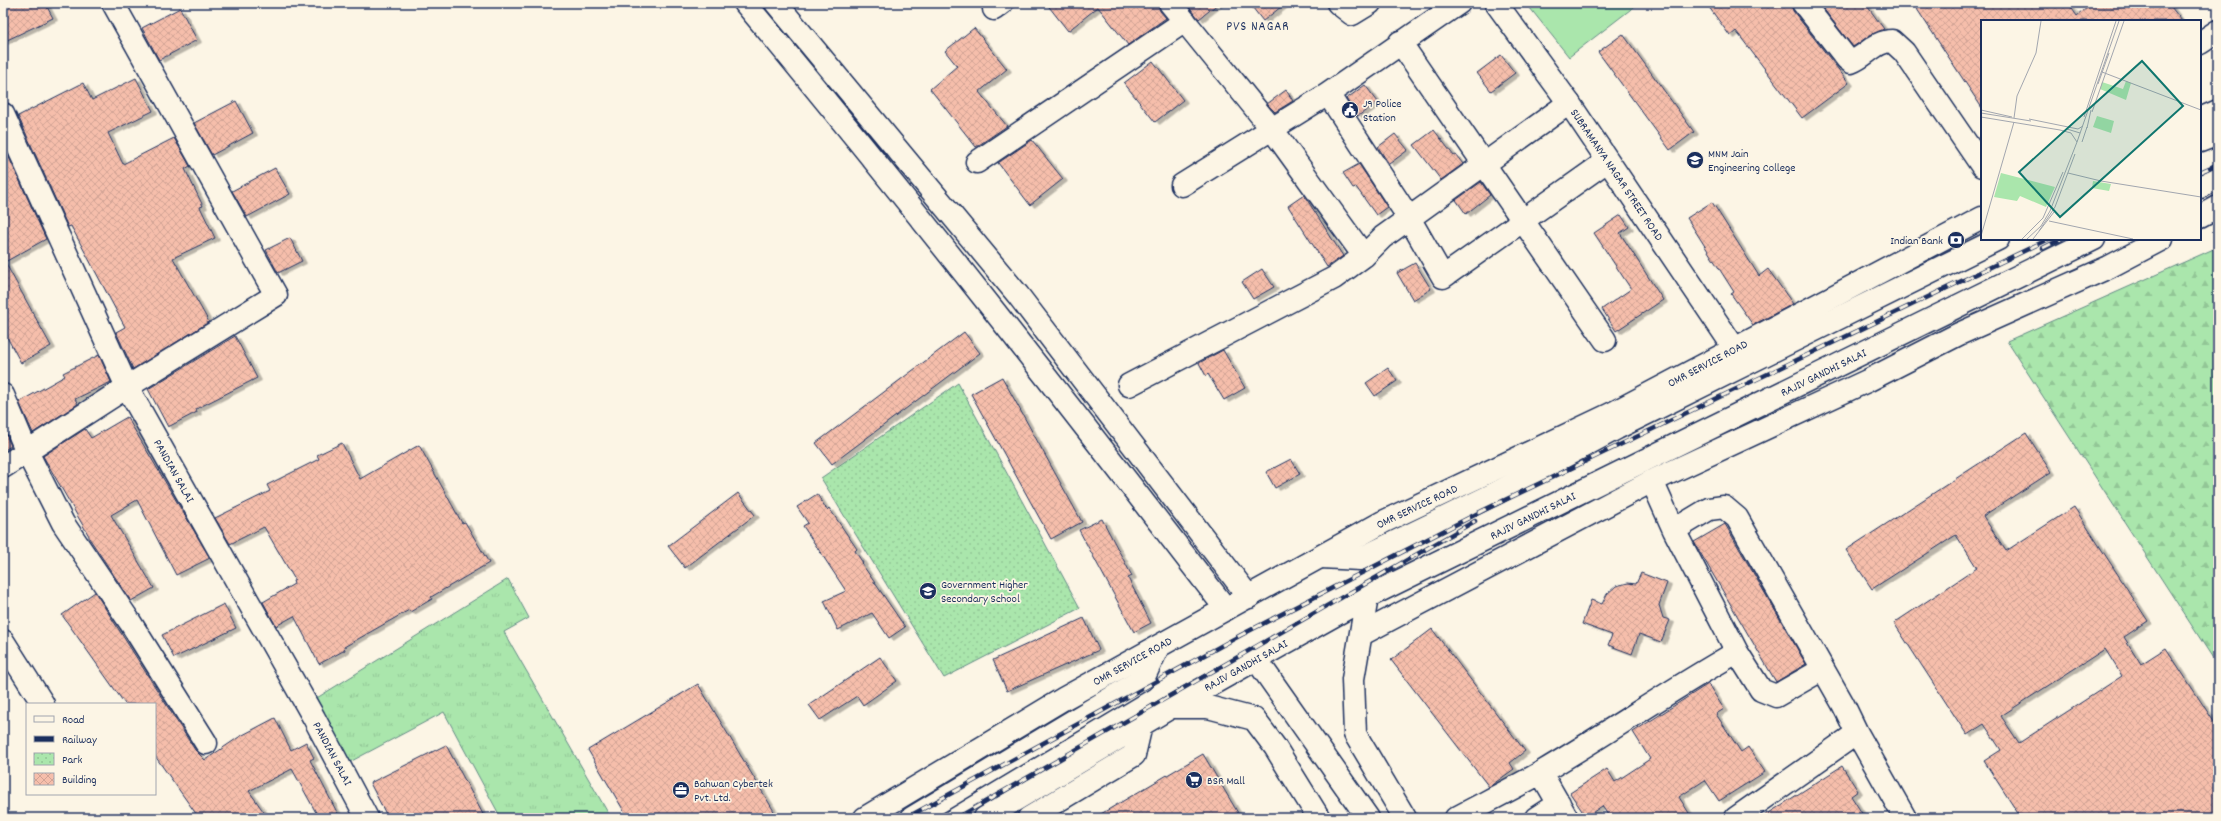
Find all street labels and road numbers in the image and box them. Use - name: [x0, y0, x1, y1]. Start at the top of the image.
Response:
- street label: SUBRAMANYA NAGAR STREET ROAD: [1565, 106, 1667, 245]
- street label: OMR SERVICE ROAD: [1665, 336, 1751, 393]
- street label: RAJIV GANDHI SALAI: [1778, 345, 1870, 402]
- street label: PANDIAN SALAI: [148, 437, 198, 506]
- street label: OMR SERVICE ROAD: [1374, 481, 1461, 534]
- street label: RAJIV GANDHI SALAI: [1488, 488, 1579, 545]
- street label: OMR SERVICE ROAD: [1090, 633, 1176, 691]
- street label: RAJIV GANDHI SALAI: [1201, 636, 1291, 697]
- street label: PANDIAN SALAI: [307, 719, 355, 789]

